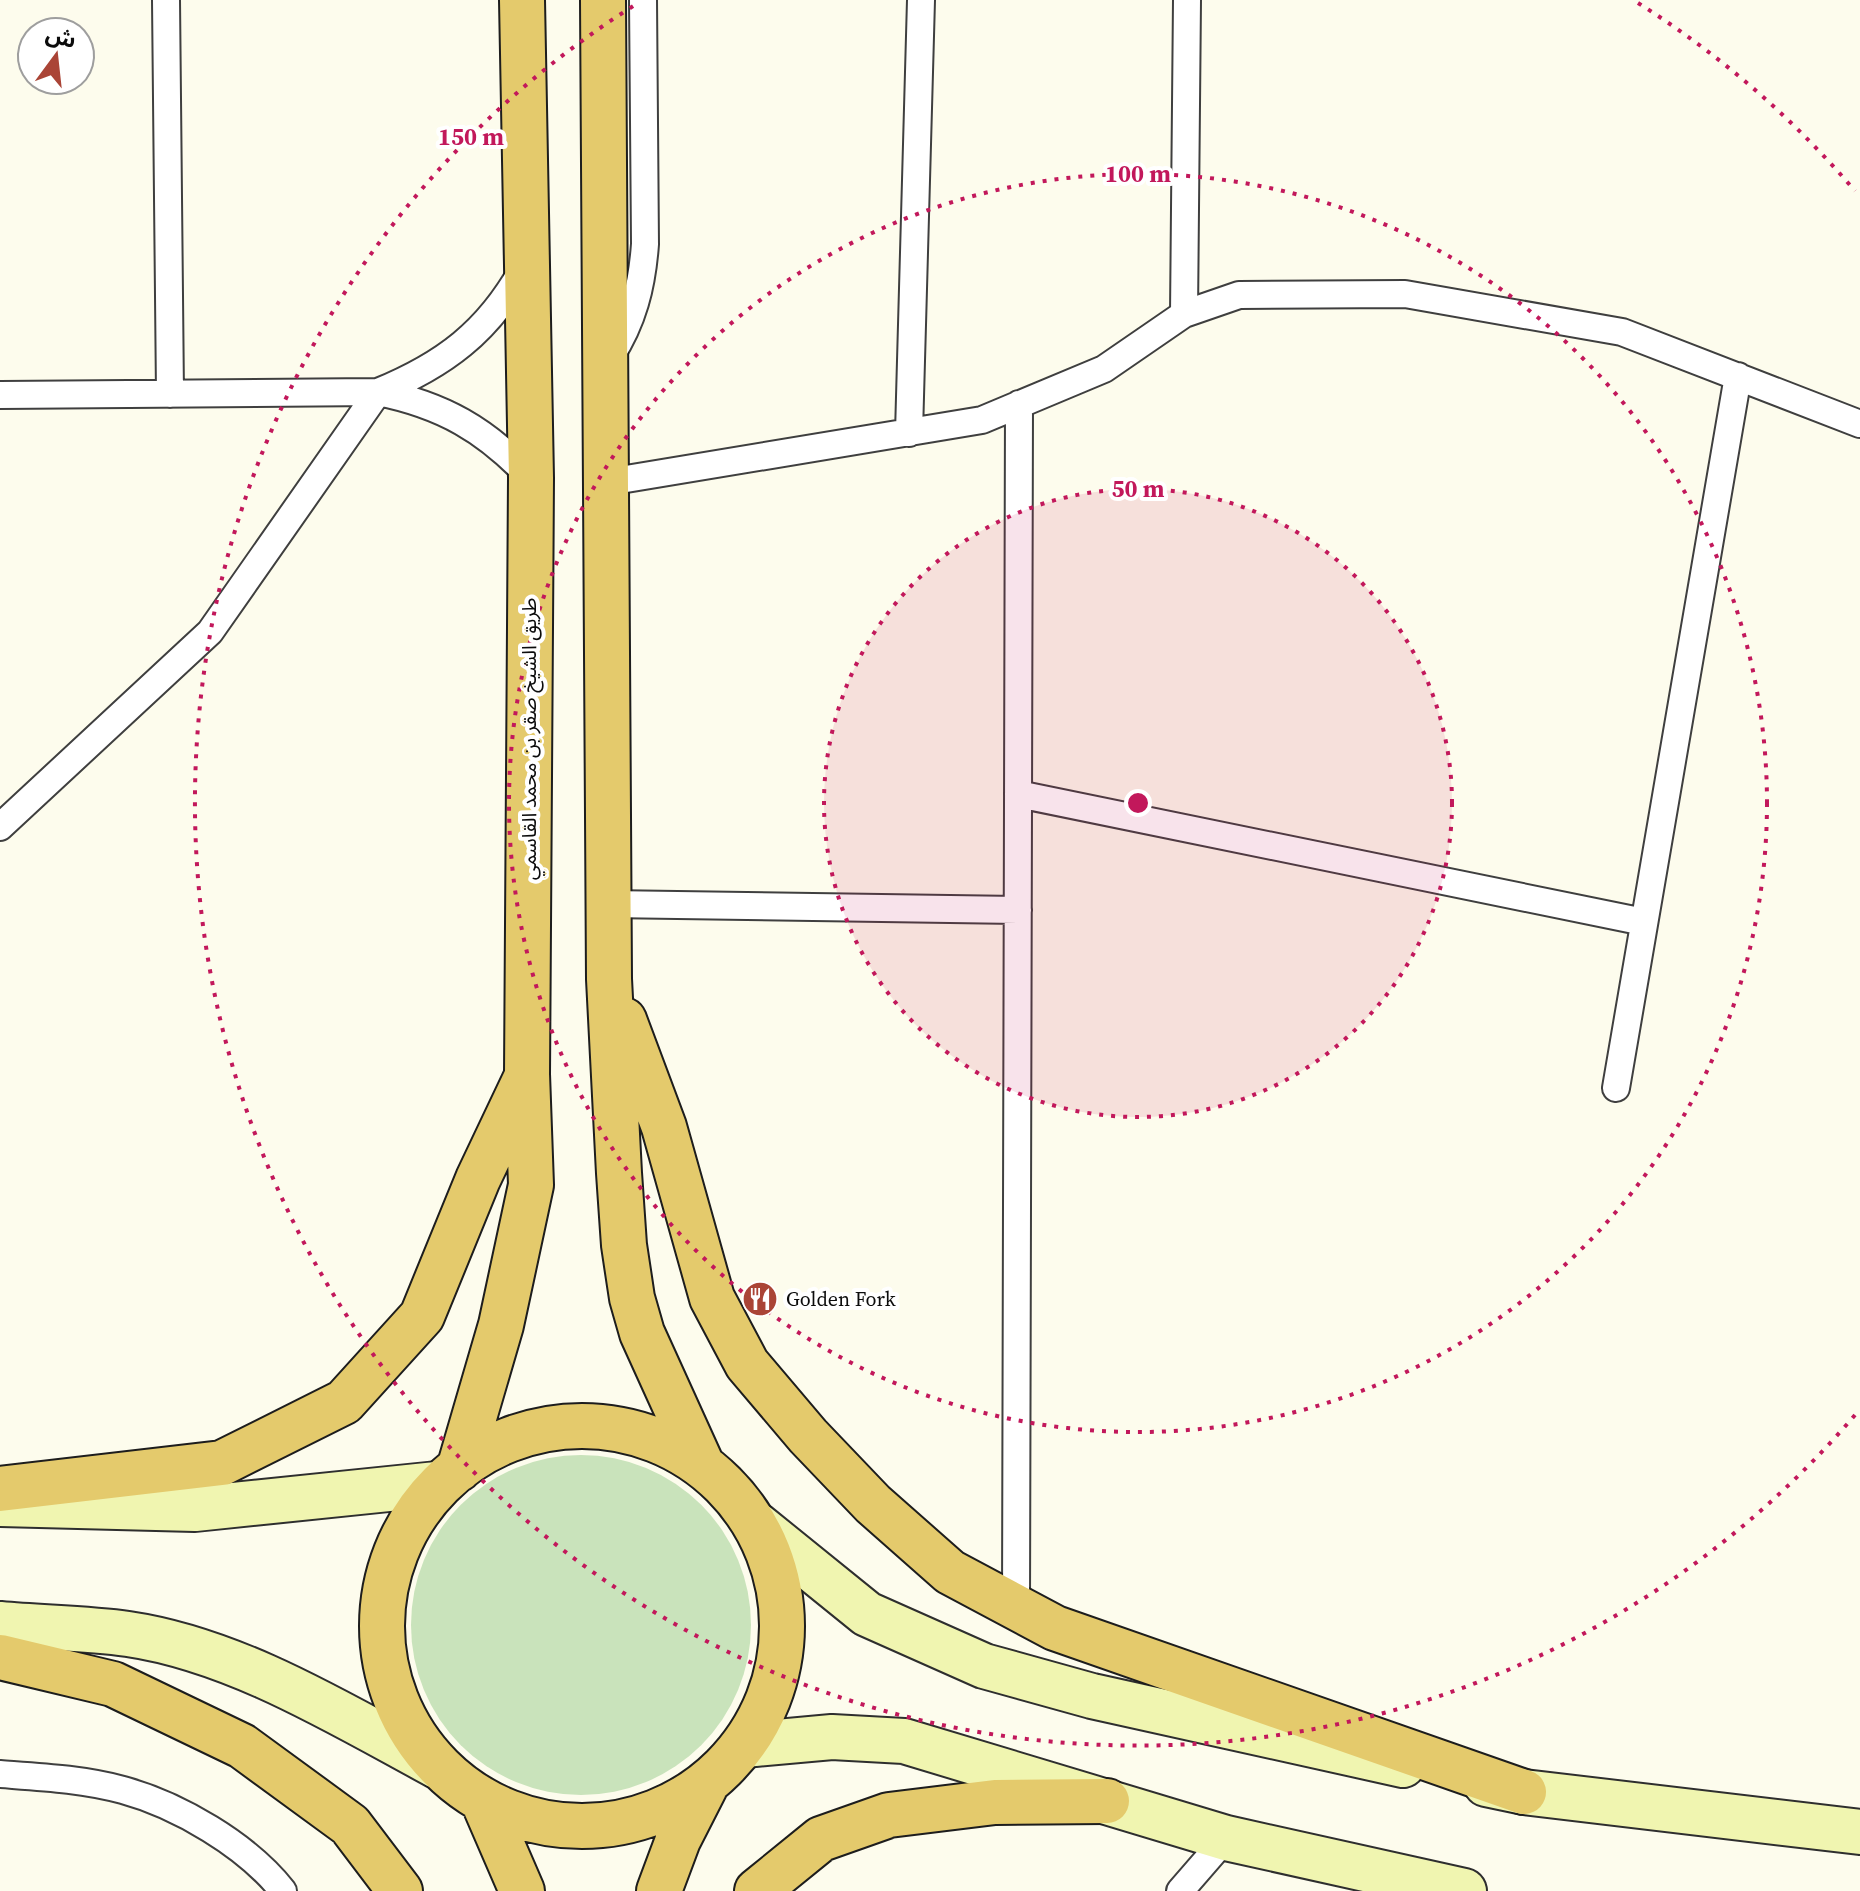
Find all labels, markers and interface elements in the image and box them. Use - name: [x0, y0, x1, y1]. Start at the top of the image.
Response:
- north arrow: [16, 16, 96, 96]
- text: ش: [43, 18, 80, 55]
- text: 150 m: [438, 120, 504, 153]
- text: 100 m: [1105, 157, 1171, 190]
- text: 50 m: [1112, 472, 1165, 505]
- street label: طريق الشيخ صقر بن محمد القاسمي: [515, 598, 545, 880]
- centre of rings: [1124, 789, 1152, 817]
- restaurant icon: Golden Fork: [741, 1280, 779, 1318]
- place label: Golden Fork: [786, 1285, 896, 1313]

